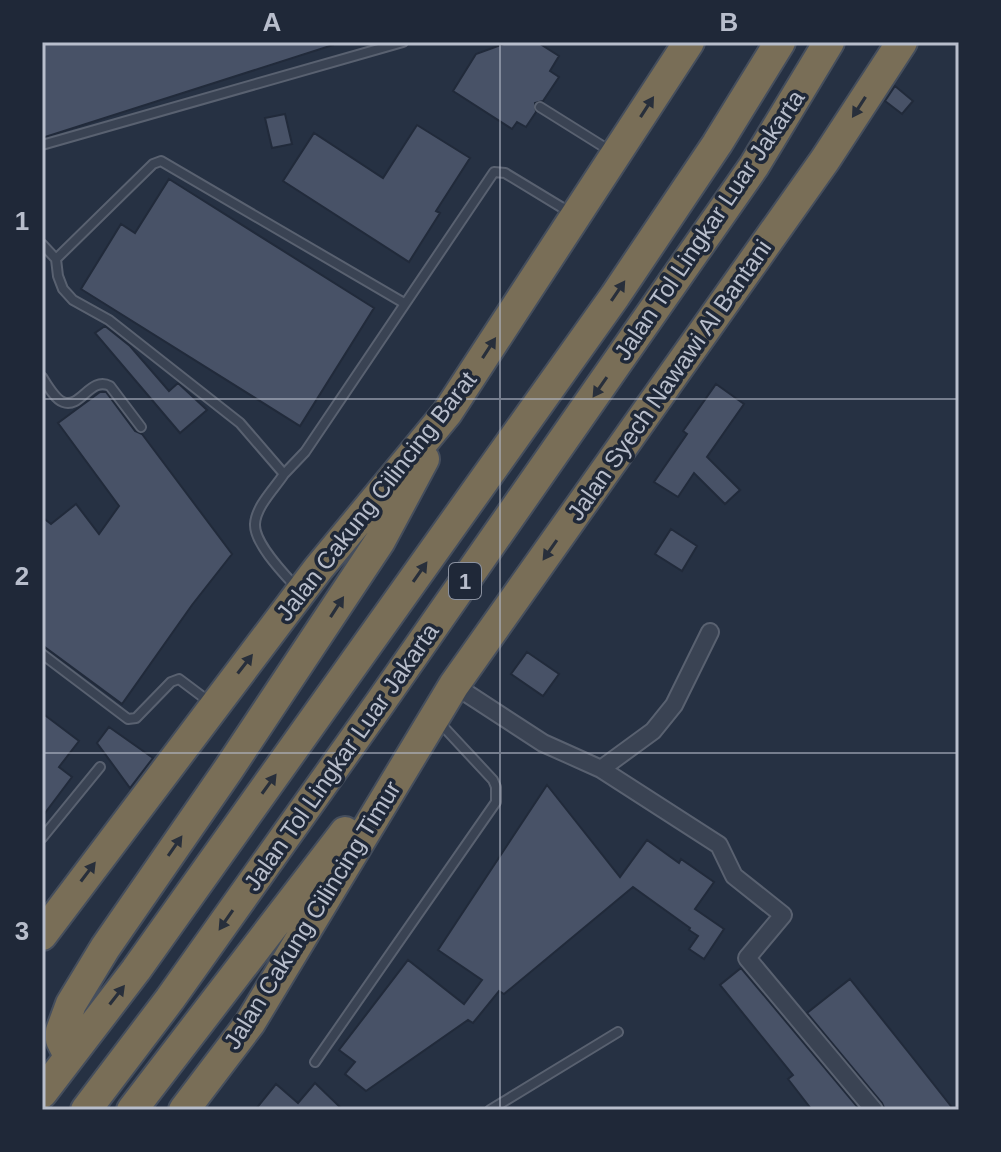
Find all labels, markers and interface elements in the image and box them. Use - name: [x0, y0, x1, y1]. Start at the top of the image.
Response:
- text: A: [263, 7, 282, 37]
- text: B: [720, 7, 738, 37]
- street label: Jalan Tol Lingkar Luar Jakarta: [608, 84, 810, 365]
- one-way arrow: [639, 96, 653, 118]
- one-way arrow: [852, 96, 867, 118]
- text: 1: [15, 206, 29, 236]
- street label: Jalan Syech Nawawi Al Bantani: [562, 235, 776, 525]
- one-way arrow: [610, 281, 625, 302]
- one-way arrow: [482, 338, 497, 359]
- street label: Jalan Cakung Cilincing Barat: [270, 366, 482, 626]
- one-way arrow: [593, 376, 608, 397]
- one-way arrow: [542, 539, 558, 560]
- text: 2: [15, 561, 29, 591]
- one-way arrow: [412, 562, 427, 583]
- road number: 1: [449, 563, 481, 599]
- one-way arrow: [329, 597, 344, 618]
- street label: Jalan Tol Lingkar Luar Jakarta: [238, 618, 444, 896]
- one-way arrow: [236, 654, 252, 674]
- one-way arrow: [261, 773, 277, 795]
- street label: Jalan Cakung Cilincing Timur: [218, 776, 406, 1054]
- one-way arrow: [167, 835, 182, 856]
- one-way arrow: [80, 862, 96, 882]
- one-way arrow: [218, 910, 234, 931]
- text: 3: [15, 916, 29, 946]
- one-way arrow: [108, 985, 125, 1005]

